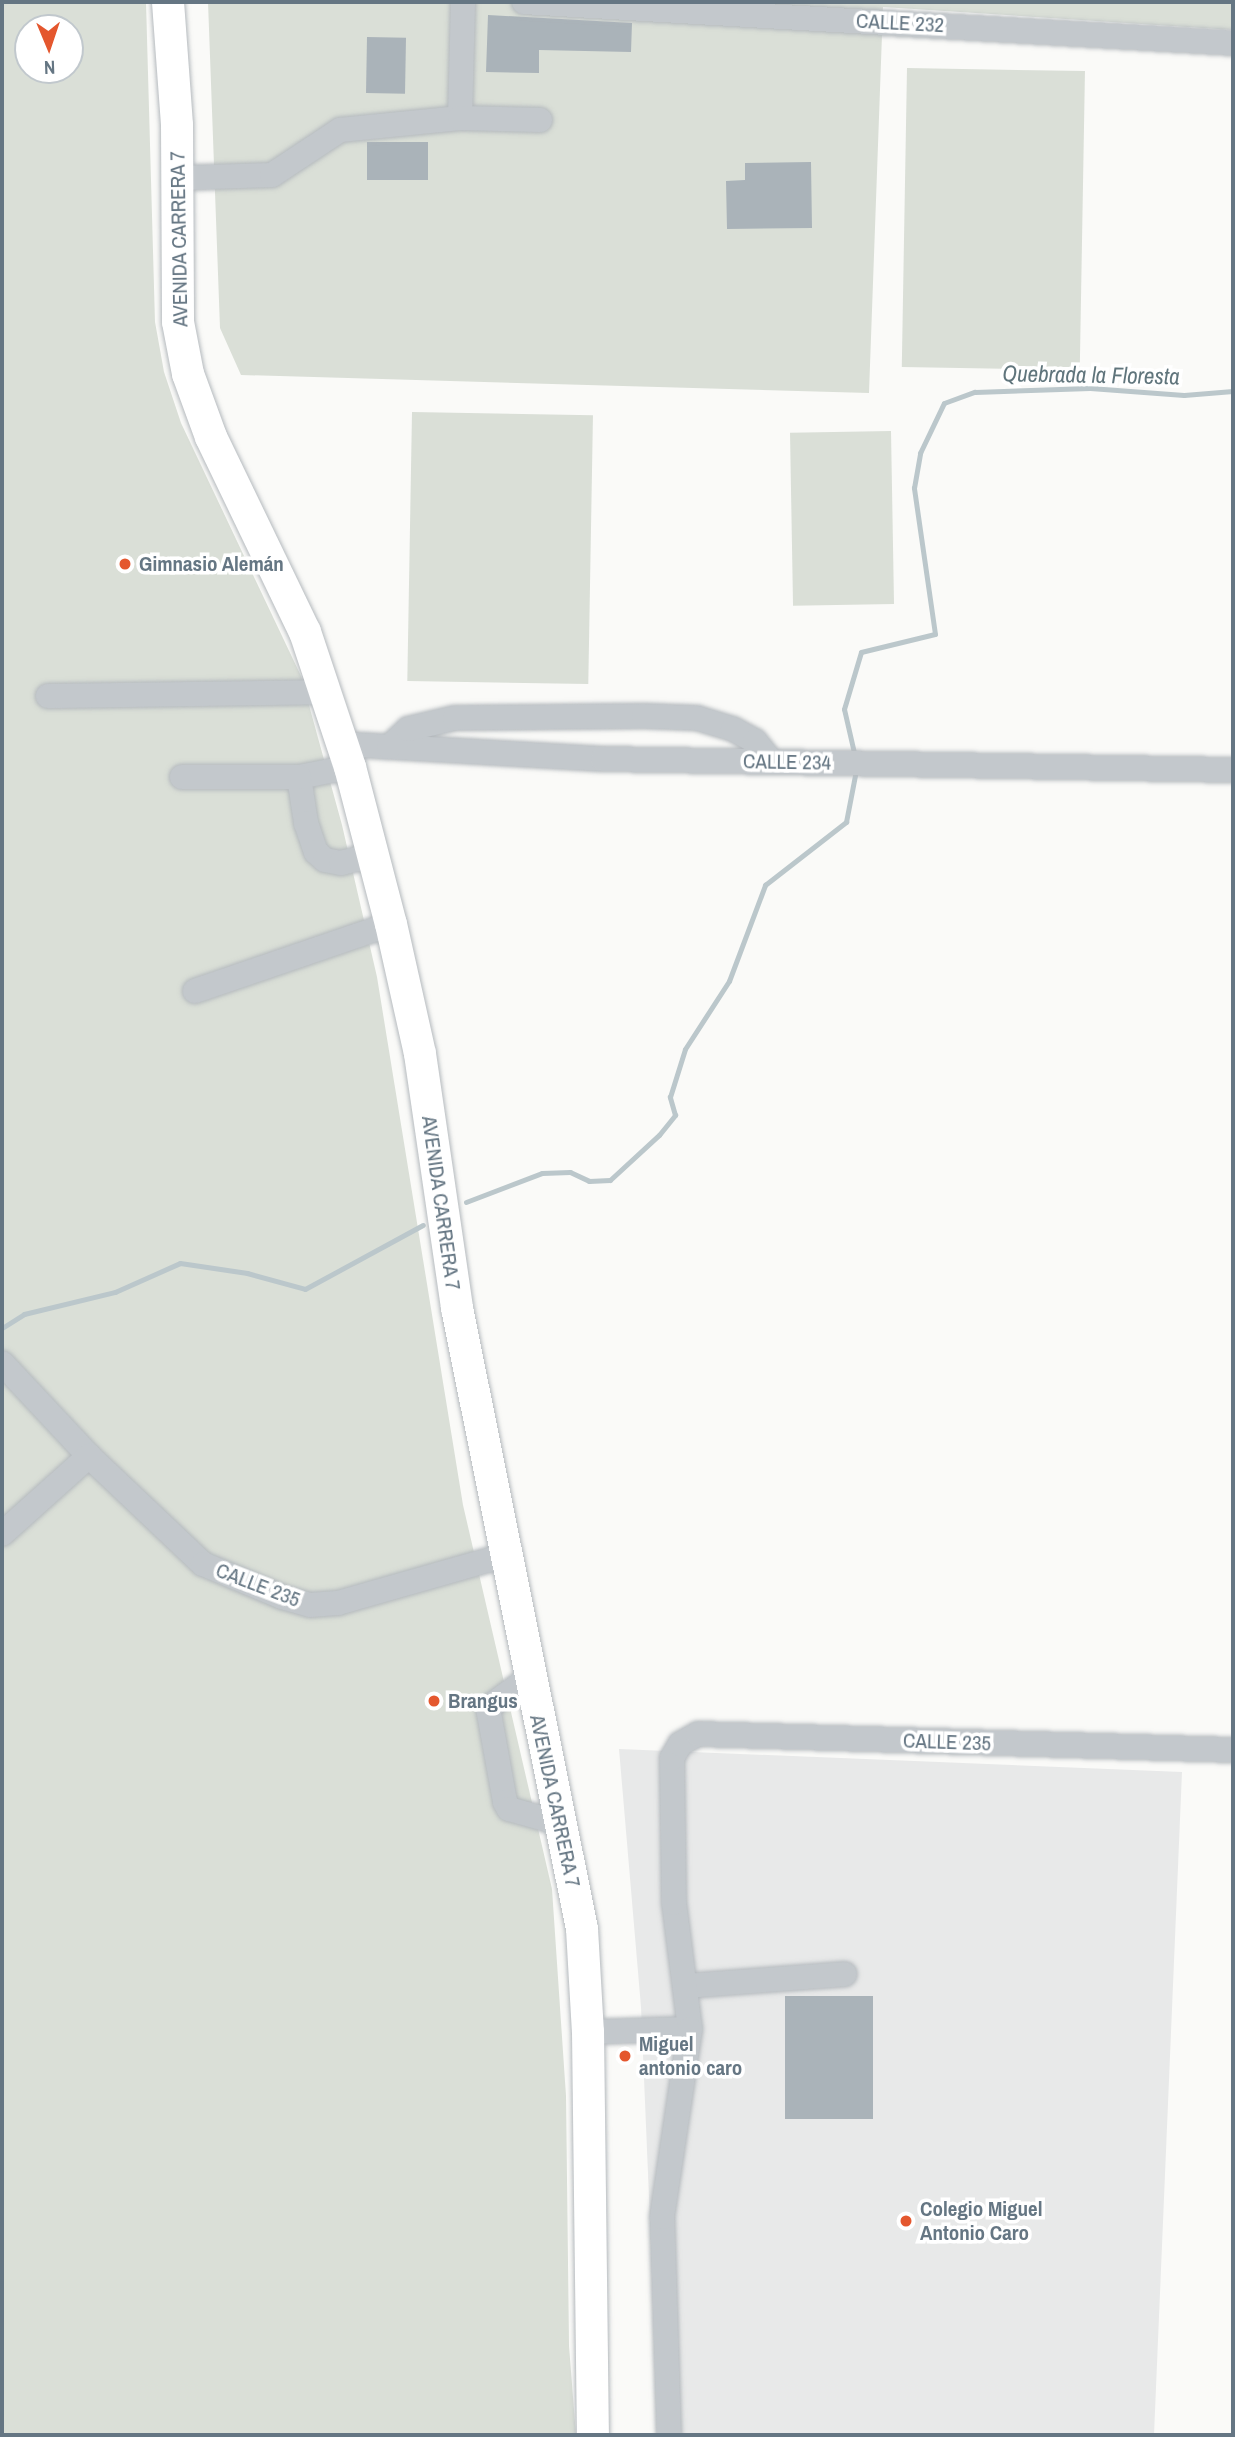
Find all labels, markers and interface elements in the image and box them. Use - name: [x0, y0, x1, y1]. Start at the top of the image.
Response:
- street label: CALLE 232: [855, 8, 945, 38]
- north arrow: [14, 14, 84, 84]
- text: N: [44, 55, 56, 81]
- street label: AVENIDA CARRERA 7: [165, 150, 193, 328]
- water label: Quebrada la Floresta: [1002, 360, 1180, 390]
- place label: Gimnasio Alemán: [139, 551, 284, 577]
- marker: Gimnasio Alemán: [117, 556, 133, 572]
- street label: CALLE 234: [743, 749, 831, 775]
- street label: AVENIDA CARRERA 7: [416, 1113, 466, 1293]
- street label: CALLE 235: [212, 1557, 304, 1613]
- place label: Brangus: [448, 1688, 518, 1714]
- marker: Brangus: [426, 1693, 442, 1709]
- street label: AVENIDA CARRERA 7: [524, 1711, 586, 1891]
- street label: CALLE 235: [903, 1728, 991, 1756]
- place label: Miguel antonio caro: [639, 2031, 742, 2081]
- marker: Miguel antonio caro: [617, 2048, 633, 2064]
- place label: Colegio Miguel Antonio Caro: [920, 2196, 1042, 2246]
- marker: Colegio Miguel Antonio Caro: [898, 2213, 914, 2229]

